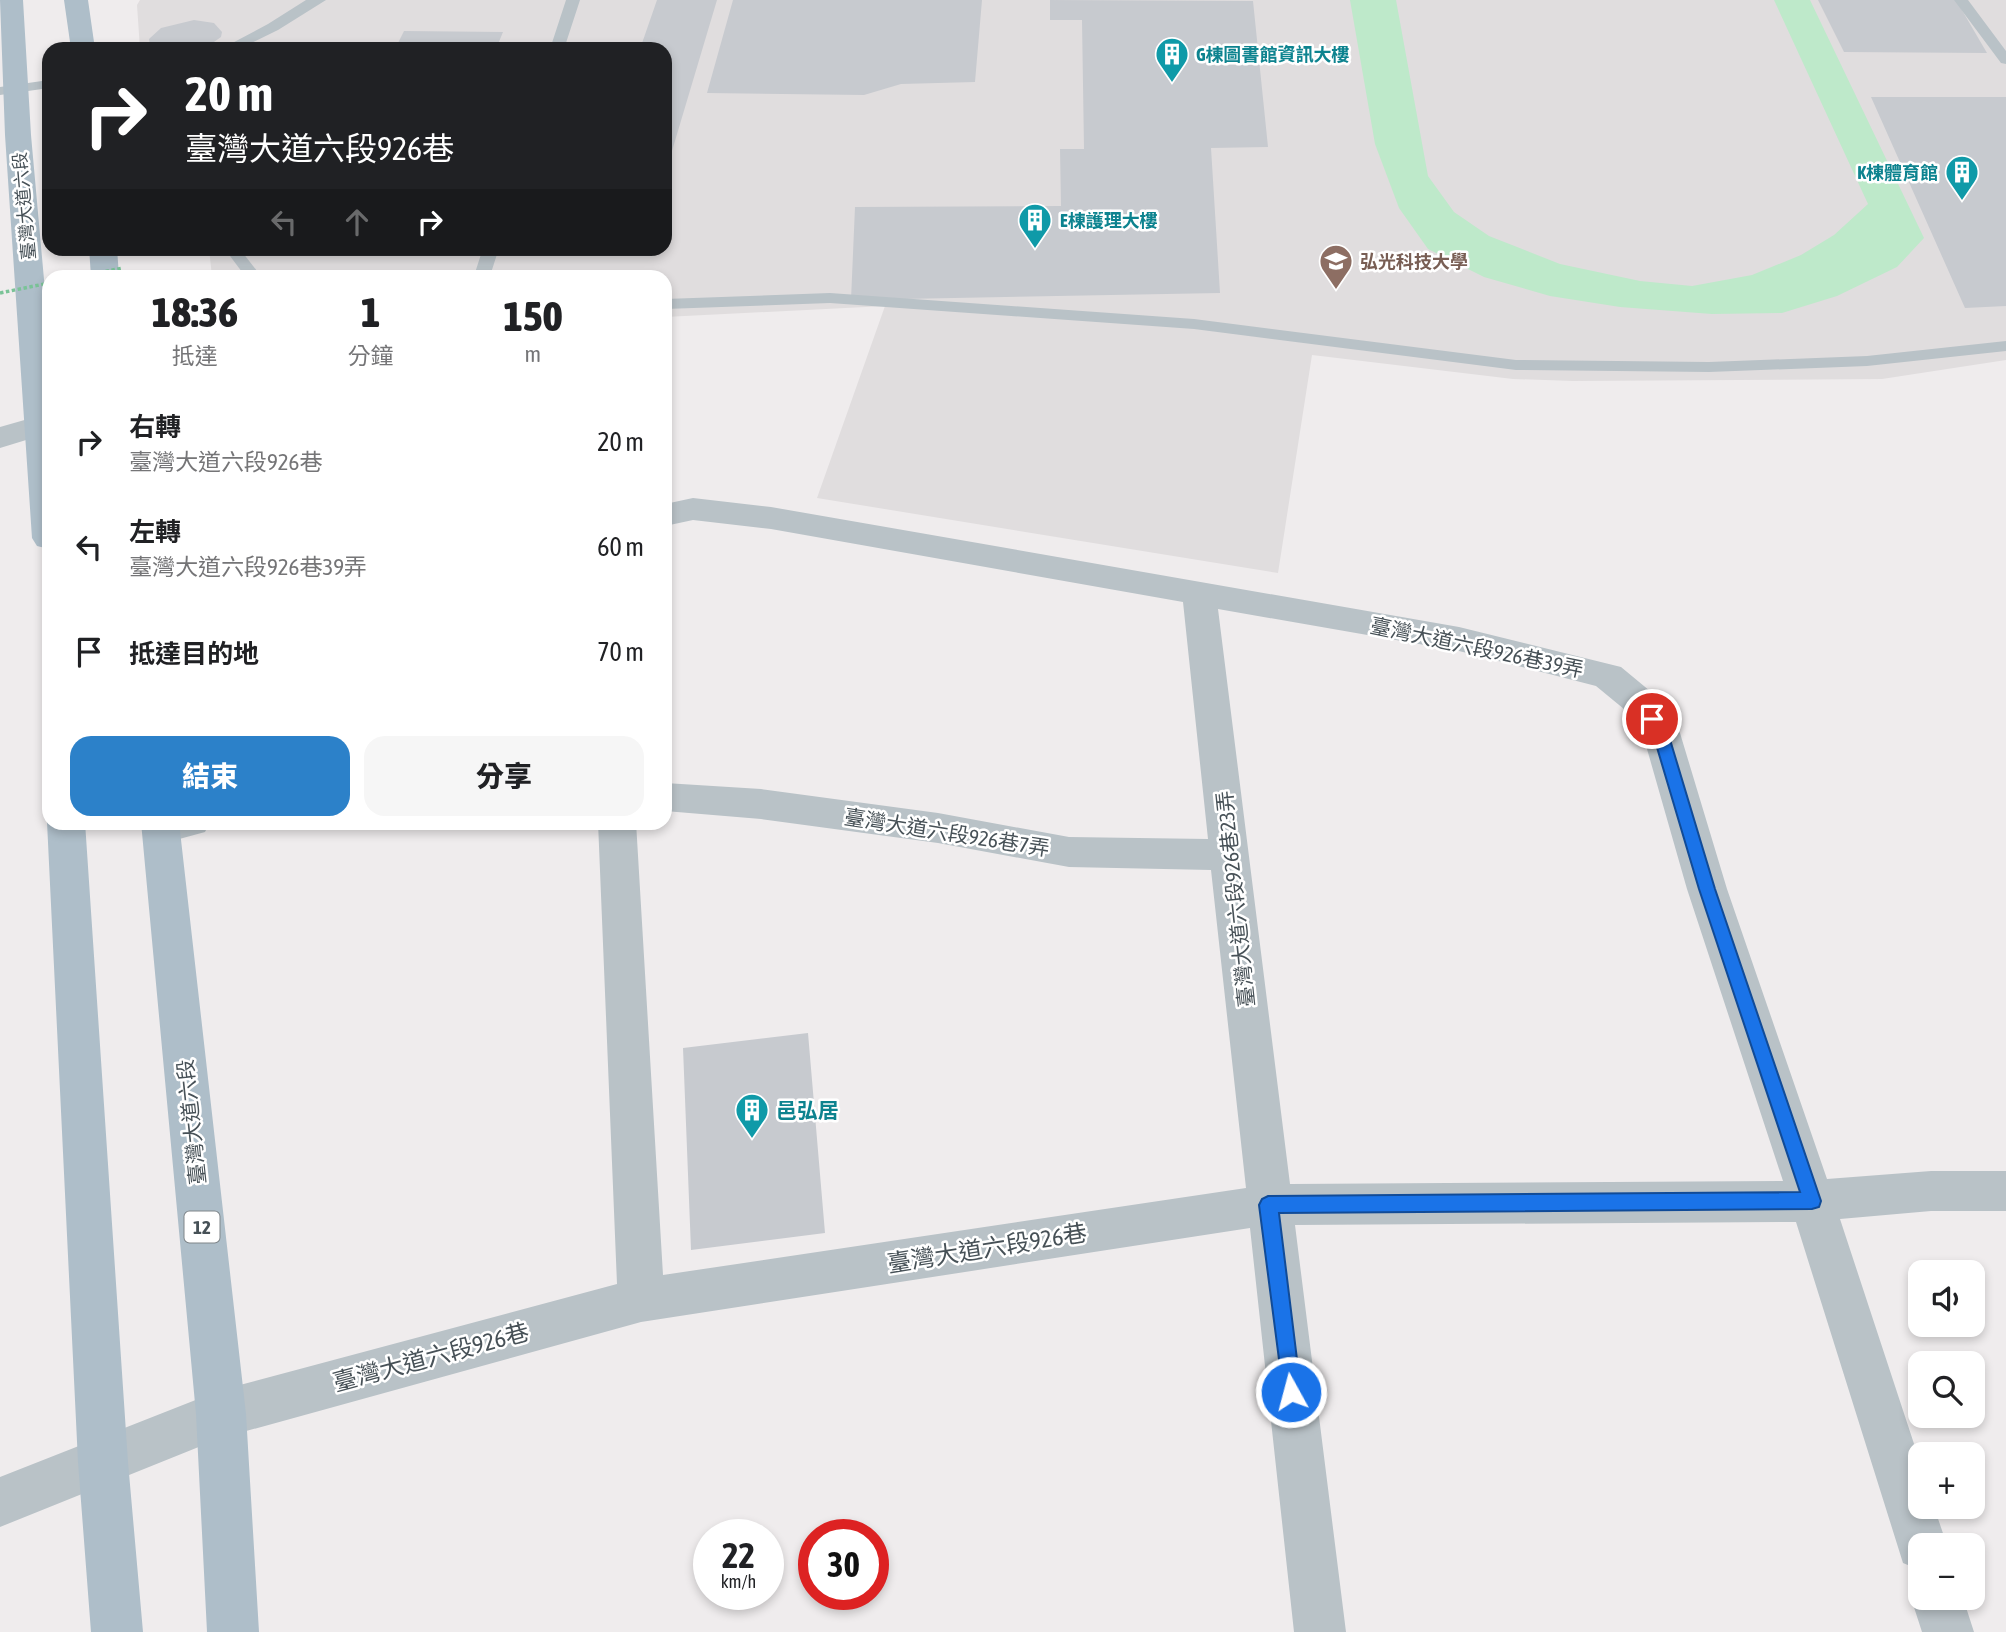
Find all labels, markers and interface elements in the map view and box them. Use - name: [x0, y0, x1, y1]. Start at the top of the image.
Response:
- building icon: G棟圖書館資訊大樓: [1153, 35, 1191, 84]
- place label: G棟圖書館資訊大樓: [1196, 44, 1350, 65]
- text: 20 m: [185, 65, 273, 121]
- icon: right: [70, 70, 161, 161]
- text: 臺灣大道六段926巷: [185, 130, 454, 167]
- street label: 臺灣大道六段: [9, 151, 39, 261]
- building icon: K棟體育館: [1943, 153, 1981, 202]
- place label: K棟體育館: [1857, 162, 1938, 183]
- building icon: E棟護理大樓: [1016, 201, 1054, 250]
- icon: left: [265, 203, 303, 241]
- icon: ahead: [338, 203, 376, 241]
- icon: right: [411, 203, 449, 241]
- place label: E棟護理大樓: [1060, 210, 1158, 231]
- school or university icon: 弘光科技大學: [1317, 242, 1355, 291]
- place label: 弘光科技大學: [1360, 251, 1468, 272]
- text: 18:36: [152, 288, 238, 336]
- text: 1: [361, 288, 380, 336]
- text: 150: [503, 292, 562, 340]
- text: m: [525, 341, 541, 367]
- text: 抵達: [172, 343, 218, 369]
- text: 分鐘: [348, 343, 394, 369]
- text: 右轉: [129, 412, 181, 442]
- icon: right: [70, 423, 108, 461]
- text: 20 m: [597, 427, 644, 457]
- text: 臺灣大道六段926巷: [129, 449, 322, 475]
- text: 左轉: [129, 517, 181, 547]
- icon: left: [70, 528, 108, 566]
- text: 60 m: [597, 532, 644, 562]
- text: 臺灣大道六段926巷39弄: [129, 554, 367, 580]
- street label: 臺灣大道六段926巷39弄: [1368, 613, 1586, 681]
- icon: arrive: [70, 633, 108, 671]
- text: 70 m: [597, 637, 644, 667]
- text: 抵達目的地: [129, 639, 259, 669]
- pin: [1622, 689, 1682, 749]
- icon: arrive: [1633, 700, 1671, 738]
- button: 結束: [70, 736, 350, 816]
- button: 分享: [364, 736, 644, 816]
- street label: 臺灣大道六段926巷23弄: [1212, 790, 1258, 1008]
- street label: 臺灣大道六段926巷7弄: [843, 804, 1051, 860]
- street label: 臺灣大道六段: [172, 1058, 210, 1186]
- building icon: 邑弘居: [733, 1091, 771, 1140]
- place label: 邑弘居: [776, 1098, 839, 1122]
- road number: 12: [184, 1212, 220, 1242]
- street label: 臺灣大道六段926巷: [885, 1219, 1089, 1277]
- map controls: [1908, 1260, 1985, 1610]
- button: sound: [1908, 1260, 1985, 1337]
- street label: 臺灣大道六段926巷: [330, 1318, 532, 1396]
- button: search: [1908, 1351, 1985, 1428]
- position arrow: [1254, 1355, 1328, 1429]
- button: +: [1908, 1442, 1985, 1519]
- speed limit sign: 30: [798, 1519, 889, 1610]
- button: −: [1908, 1533, 1985, 1610]
- text: 22: [722, 1535, 755, 1575]
- text: km/h: [721, 1571, 756, 1592]

